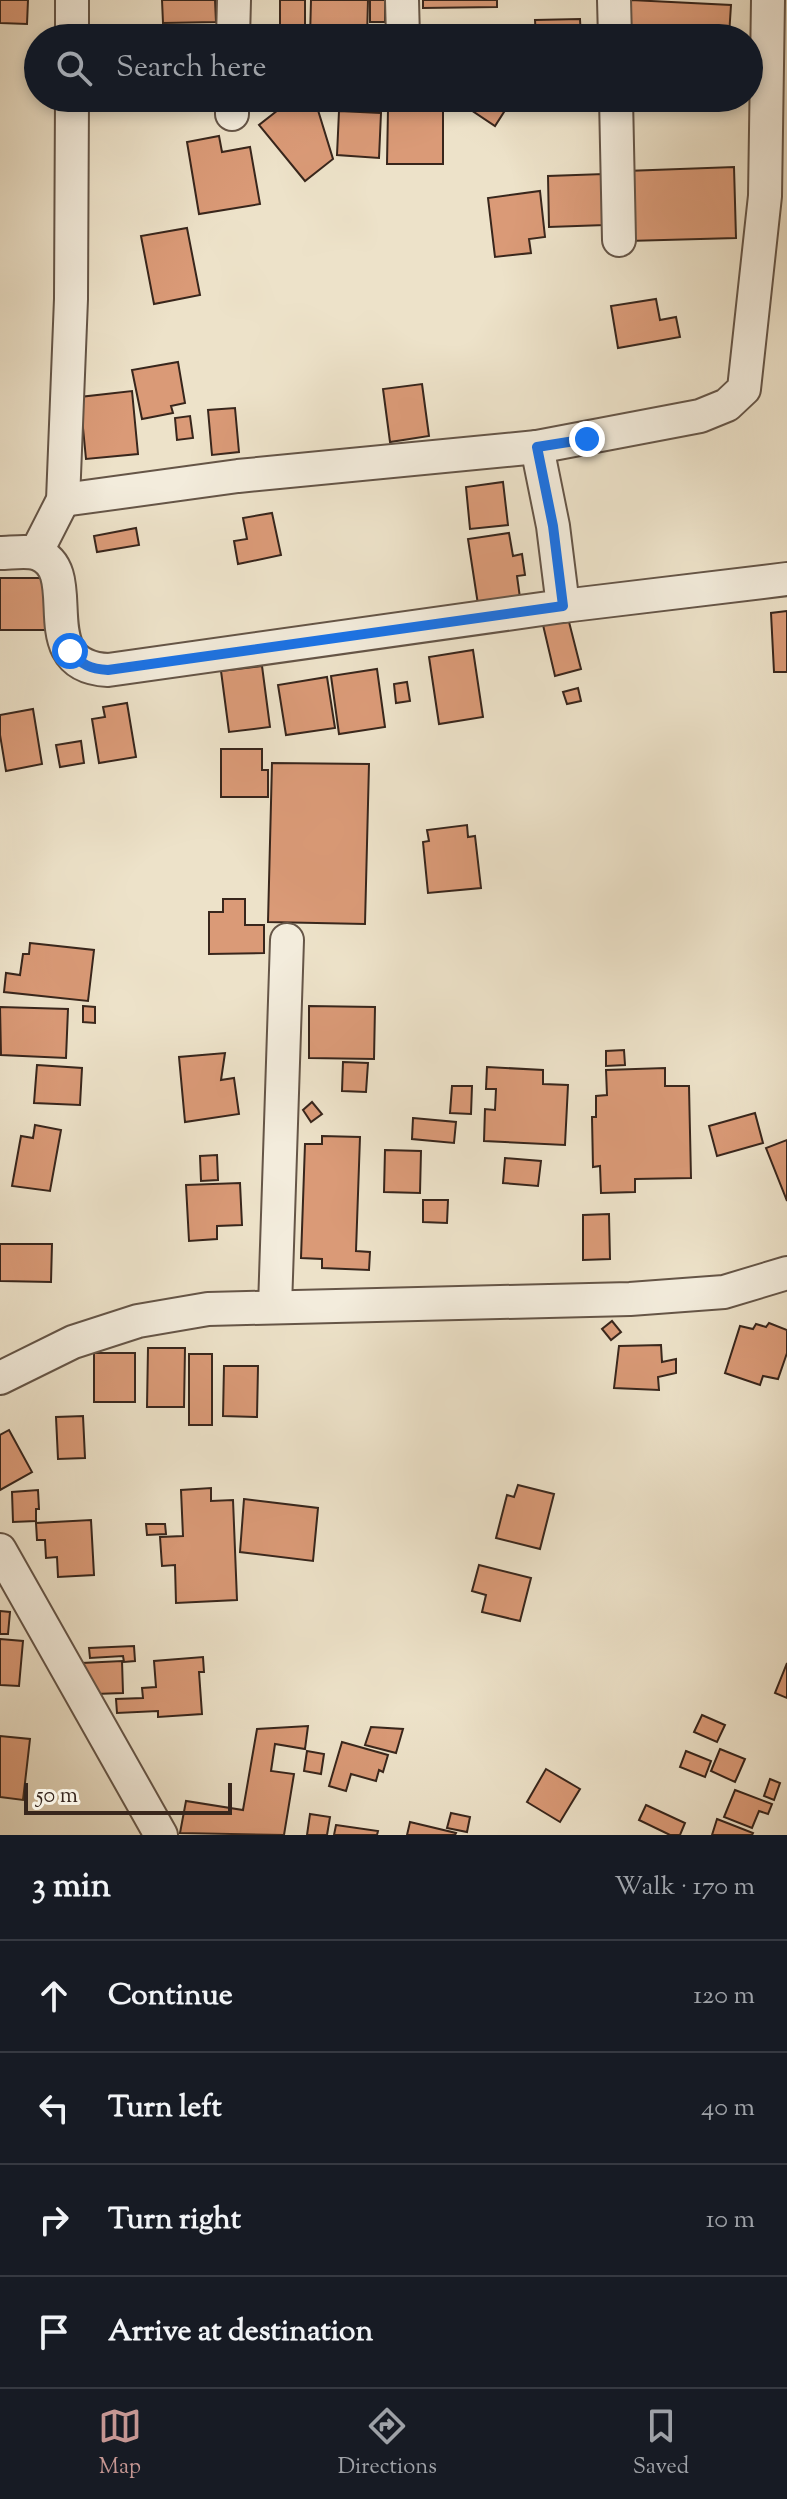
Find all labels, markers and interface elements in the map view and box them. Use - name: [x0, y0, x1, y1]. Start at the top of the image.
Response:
- search box: [24, 24, 763, 112]
- icon: search: [52, 46, 96, 90]
- text: Search here: [116, 47, 266, 90]
- route end: [569, 421, 605, 457]
- route start: [52, 633, 88, 669]
- scale bar: [24, 1779, 232, 1815]
- text: 50 m: [36, 1781, 78, 1813]
- text: 3 min: [32, 1863, 111, 1912]
- text: Walk · 170 m: [614, 1869, 755, 1906]
- icon: ahead: [32, 1974, 76, 2018]
- text: Continue: [108, 1975, 233, 2018]
- text: 120 m: [693, 1978, 755, 2015]
- icon: left: [32, 2086, 76, 2130]
- text: Turn left: [108, 2087, 222, 2130]
- text: 40 m: [701, 2090, 755, 2127]
- icon: right: [32, 2198, 76, 2242]
- text: Turn right: [108, 2199, 241, 2242]
- text: 10 m: [706, 2202, 755, 2239]
- icon: arrive: [32, 2310, 76, 2354]
- text: Arrive at destination: [108, 2311, 373, 2354]
- tab: Map: [98, 2404, 142, 2484]
- tab: Directions: [338, 2404, 437, 2484]
- tab: Saved: [633, 2404, 689, 2484]

